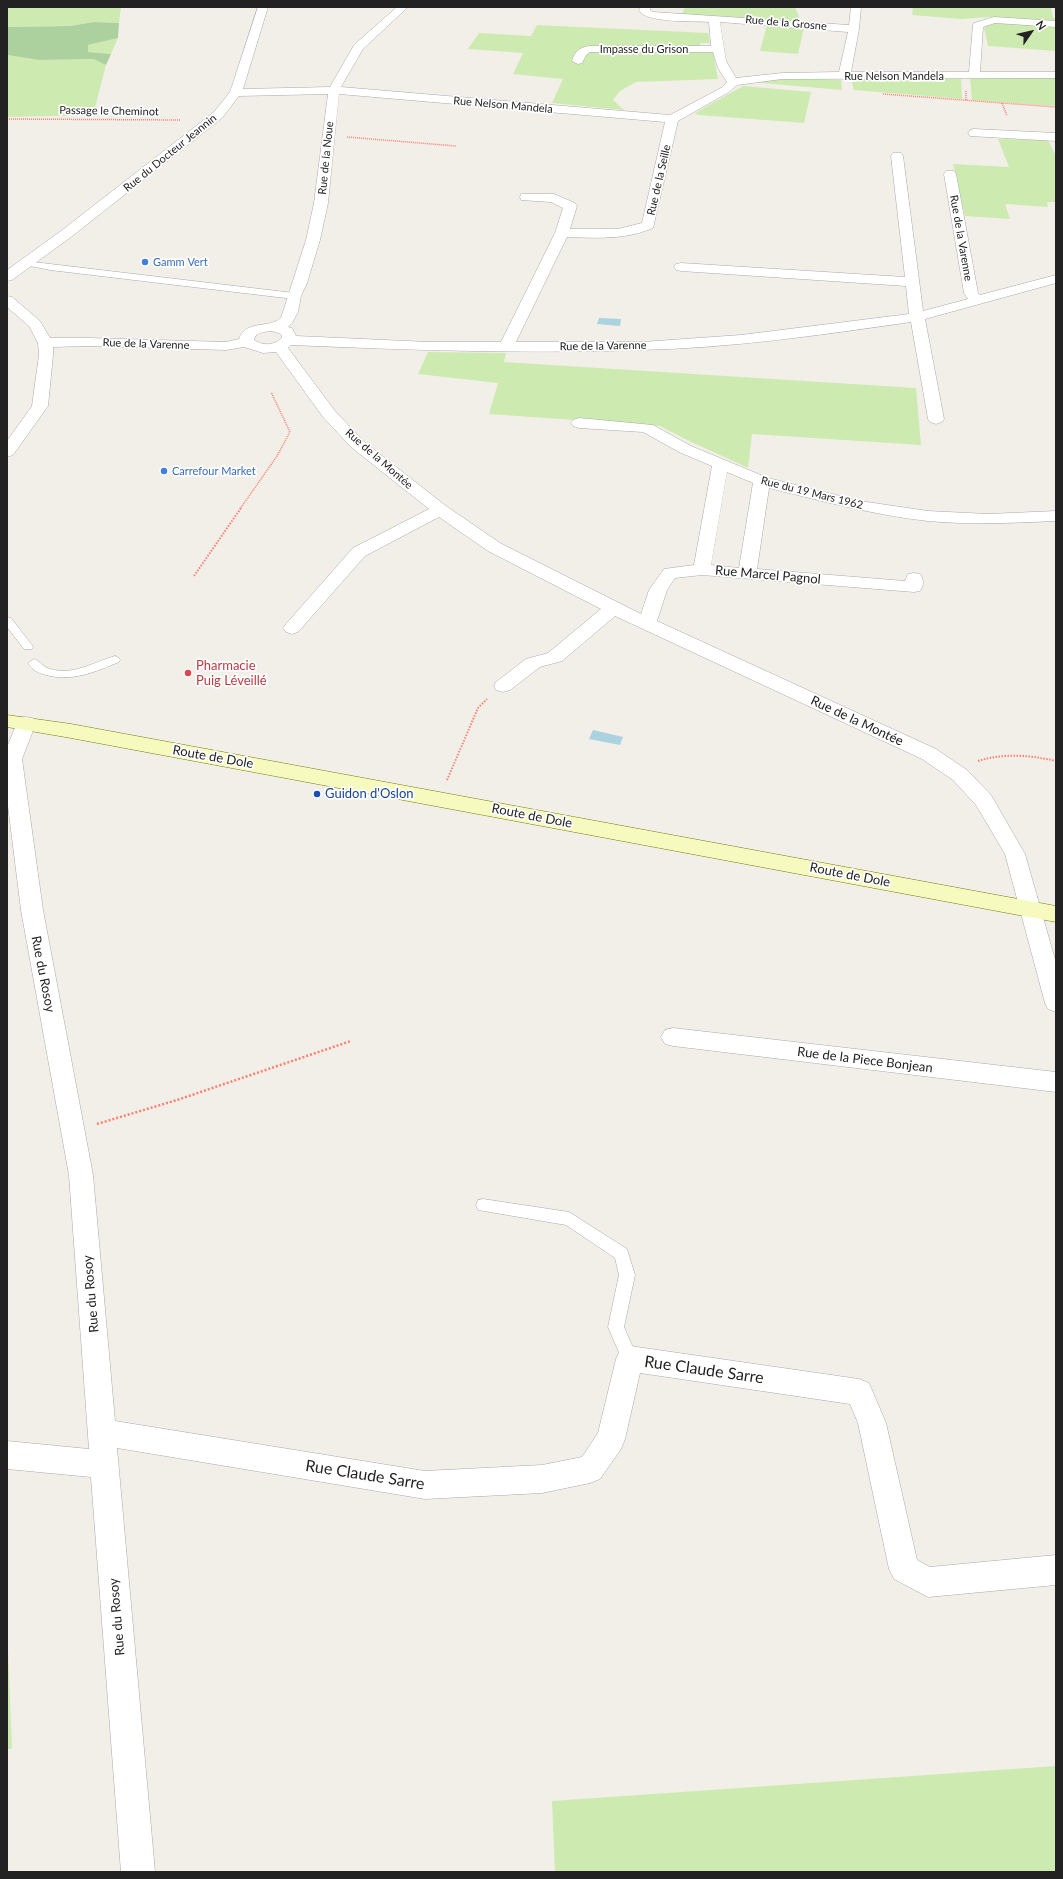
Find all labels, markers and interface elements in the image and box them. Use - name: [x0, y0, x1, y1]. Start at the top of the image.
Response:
- north arrow: [1011, 12, 1051, 52]
- street label: Rue de la Grosne: [745, 13, 827, 33]
- text: N: [1034, 18, 1049, 32]
- street label: Impasse du Grison: [600, 42, 688, 56]
- street label: Rue Nelson Mandela: [844, 69, 944, 83]
- street label: Rue Nelson Mandela: [453, 94, 553, 116]
- street label: Passage le Cheminot: [59, 104, 159, 118]
- street label: Rue du Docteur Jeannin: [121, 111, 219, 195]
- street label: Rue de la Noue: [316, 121, 336, 195]
- street label: Rue de la Seille: [644, 143, 674, 217]
- street label: Rue de la Varenne: [947, 194, 975, 282]
- place label: Gamm Vert: [153, 255, 208, 269]
- marker: Gamm Vert: [140, 257, 150, 267]
- street label: Rue de la Varenne: [102, 336, 190, 352]
- street label: Rue de la Varenne: [559, 339, 647, 353]
- street label: Rue de la Montée: [343, 426, 415, 492]
- place label: Carrefour Market: [172, 464, 256, 478]
- marker: Carrefour Market: [159, 466, 169, 476]
- street label: Rue du 19 Mars 1962: [760, 474, 864, 512]
- street label: Rue Marcel Pagnol: [715, 563, 821, 587]
- place label: Pharmacie Puig Léveillé: [196, 658, 267, 689]
- marker: Pharmacie Puig Léveillé: [183, 668, 193, 678]
- street label: Rue de la Montée: [808, 693, 906, 749]
- street label: Route de Dole: [171, 742, 255, 772]
- place label: Guidon d'Oslon: [325, 786, 414, 802]
- marker: Guidon d'Oslon: [312, 789, 322, 799]
- street label: Route de Dole: [490, 801, 574, 831]
- street label: Route de Dole: [808, 860, 892, 890]
- street label: Rue du Rosoy: [28, 934, 58, 1014]
- street label: Rue de la Piece Bonjean: [796, 1044, 934, 1076]
- street label: Rue du Rosoy: [80, 1255, 102, 1333]
- street label: Rue Claude Sarre: [643, 1352, 765, 1388]
- street label: Rue Claude Sarre: [304, 1456, 426, 1494]
- street label: Rue du Rosoy: [106, 1578, 128, 1656]

